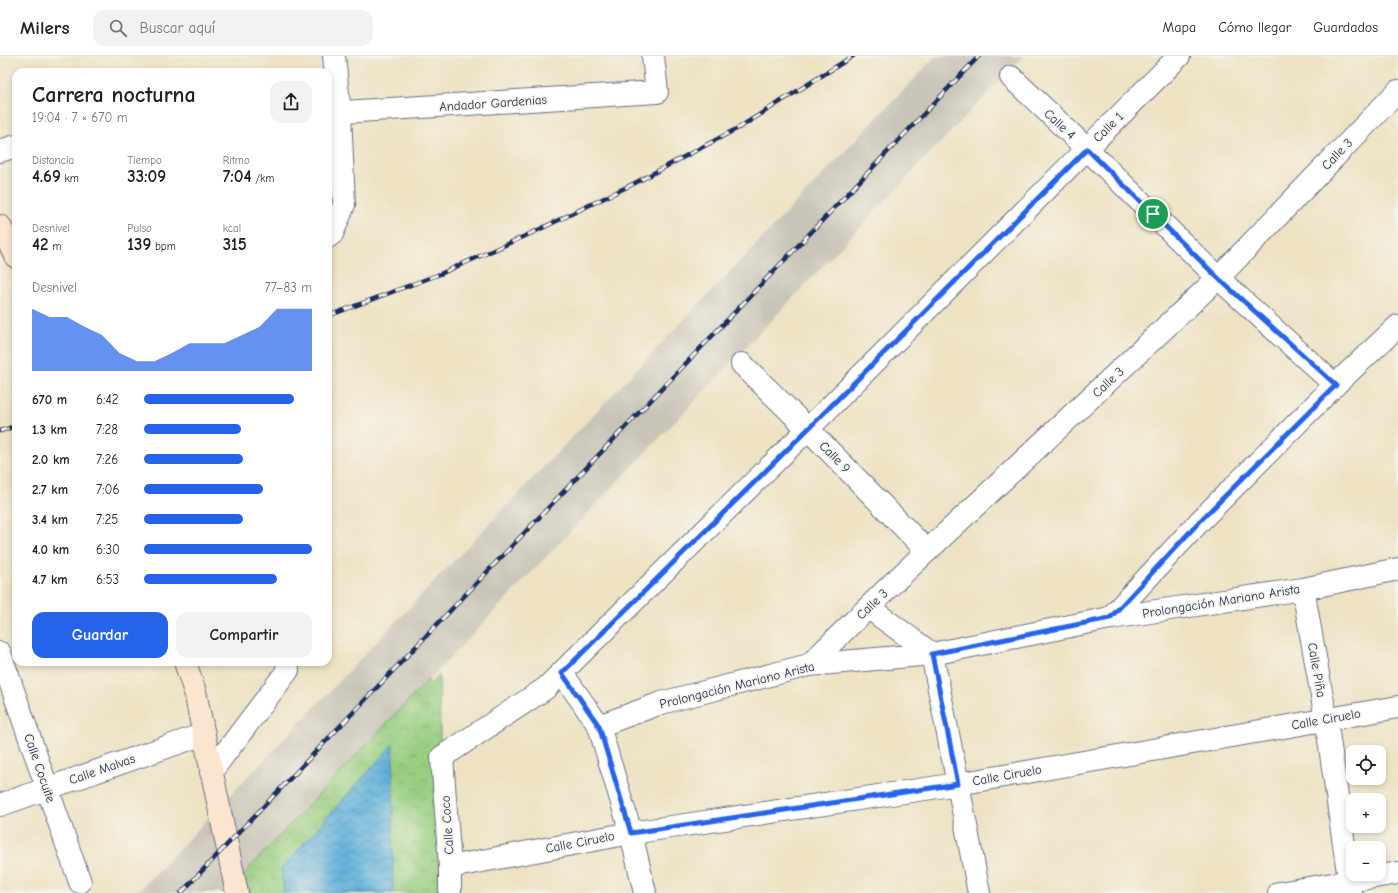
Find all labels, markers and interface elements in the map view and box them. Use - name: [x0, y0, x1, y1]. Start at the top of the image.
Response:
- search box: [93, 10, 373, 46]
- text: Milers: [20, 17, 69, 39]
- icon: search: [107, 17, 129, 39]
- text: Buscar aquí: [139, 19, 215, 37]
- text: Mapa: [1163, 19, 1196, 36]
- text: Cómo llegar: [1218, 19, 1291, 36]
- text: Guardados: [1313, 19, 1378, 36]
- button: share: [270, 81, 312, 123]
- text: Carrera nocturna: [32, 82, 196, 108]
- street label: Andador Gardenias: [439, 92, 547, 114]
- street label: Calle 4: [1041, 106, 1079, 142]
- street label: Calle 1: [1090, 109, 1126, 145]
- text: 19:04 · 7 × 670 m: [32, 110, 128, 125]
- street label: Calle 3: [1318, 135, 1356, 173]
- text: Distancia: [32, 154, 74, 167]
- text: Tiempo: [127, 154, 162, 167]
- text: Ritmo: [223, 154, 250, 167]
- text: 4.69: [32, 167, 61, 186]
- text: 33:09: [127, 167, 166, 186]
- text: 7:04: [223, 167, 252, 186]
- text: km: [61, 172, 79, 185]
- text: /km: [252, 172, 274, 185]
- pin: [1136, 197, 1170, 231]
- icon: arrive: [1142, 203, 1164, 225]
- text: Desnivel: [32, 222, 70, 235]
- text: Pulso: [127, 222, 152, 235]
- text: kcal: [223, 222, 241, 235]
- text: 42: [32, 235, 48, 254]
- text: 139: [127, 235, 151, 254]
- text: 315: [223, 235, 247, 254]
- text: m: [48, 240, 61, 253]
- text: bpm: [151, 240, 176, 253]
- text: Desnivel: [32, 280, 77, 295]
- text: 77–83 m: [265, 280, 312, 295]
- street label: Calle 3: [1089, 364, 1127, 400]
- text: 670 m: [32, 392, 67, 407]
- text: 6:42: [96, 392, 119, 407]
- text: 1.3 km: [32, 422, 67, 437]
- text: 7:28: [96, 422, 118, 437]
- street label: Calle 9: [816, 438, 854, 476]
- text: 2.0 km: [32, 452, 70, 467]
- text: 7:26: [96, 452, 118, 467]
- text: 2.7 km: [32, 482, 68, 497]
- text: 7:06: [96, 482, 119, 497]
- text: 3.4 km: [32, 512, 68, 527]
- text: 7:25: [96, 512, 118, 527]
- text: 4.0 km: [32, 542, 69, 557]
- text: 6:30: [96, 542, 120, 557]
- text: 4.7 km: [32, 572, 68, 587]
- text: 6:53: [96, 572, 119, 587]
- street label: Prolongación Mariano Arista: [1141, 581, 1301, 621]
- street label: Calle 3: [853, 585, 891, 623]
- button: Guardar: [32, 612, 168, 658]
- button: Compartir: [176, 612, 312, 658]
- street label: Calle Piña: [1305, 641, 1329, 699]
- street label: Prolongación Mariano Arista: [658, 658, 816, 712]
- street label: Calle Ciruelo: [1290, 705, 1362, 732]
- street label: Calle Cocuite: [21, 732, 59, 805]
- map controls: [1346, 745, 1386, 881]
- button: locate: [1346, 745, 1386, 785]
- street label: Calle Malvas: [67, 751, 137, 787]
- street label: Calle Ciruelo: [971, 761, 1043, 788]
- button: +: [1346, 793, 1386, 833]
- street label: Calle Coco: [437, 795, 457, 855]
- street label: Calle Ciruelo: [544, 828, 616, 856]
- button: −: [1346, 841, 1386, 881]

